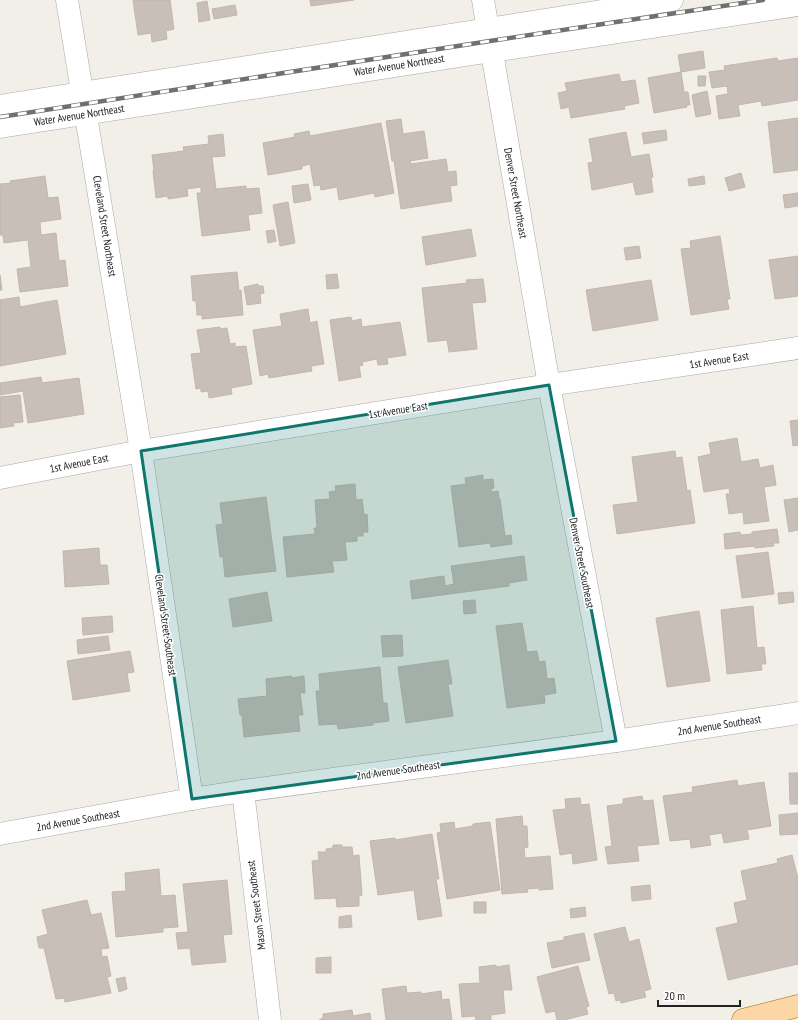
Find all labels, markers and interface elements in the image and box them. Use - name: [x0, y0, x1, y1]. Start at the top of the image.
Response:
- street label: Water Avenue Northeast: [353, 51, 445, 79]
- street label: Water Avenue Northeast: [33, 101, 125, 129]
- street label: Denver Street Northeast: [501, 147, 531, 239]
- street label: Cleveland Street Northeast: [90, 174, 120, 278]
- street label: 1st Avenue East: [688, 348, 750, 372]
- street label: 1st Avenue East: [367, 398, 429, 422]
- street label: 1st Avenue East: [48, 450, 110, 476]
- street label: Denver Street Southeast: [566, 516, 598, 610]
- street label: Cleveland Street Southeast: [152, 573, 180, 677]
- street label: 2nd Avenue Southeast: [676, 711, 762, 739]
- street label: 2nd Avenue Southeast: [355, 757, 441, 783]
- street label: 2nd Avenue Southeast: [35, 806, 121, 834]
- street label: Mason Street Southeast: [244, 860, 268, 950]
- scale bar: [658, 982, 740, 1008]
- text: 20 m: [664, 988, 685, 1003]

